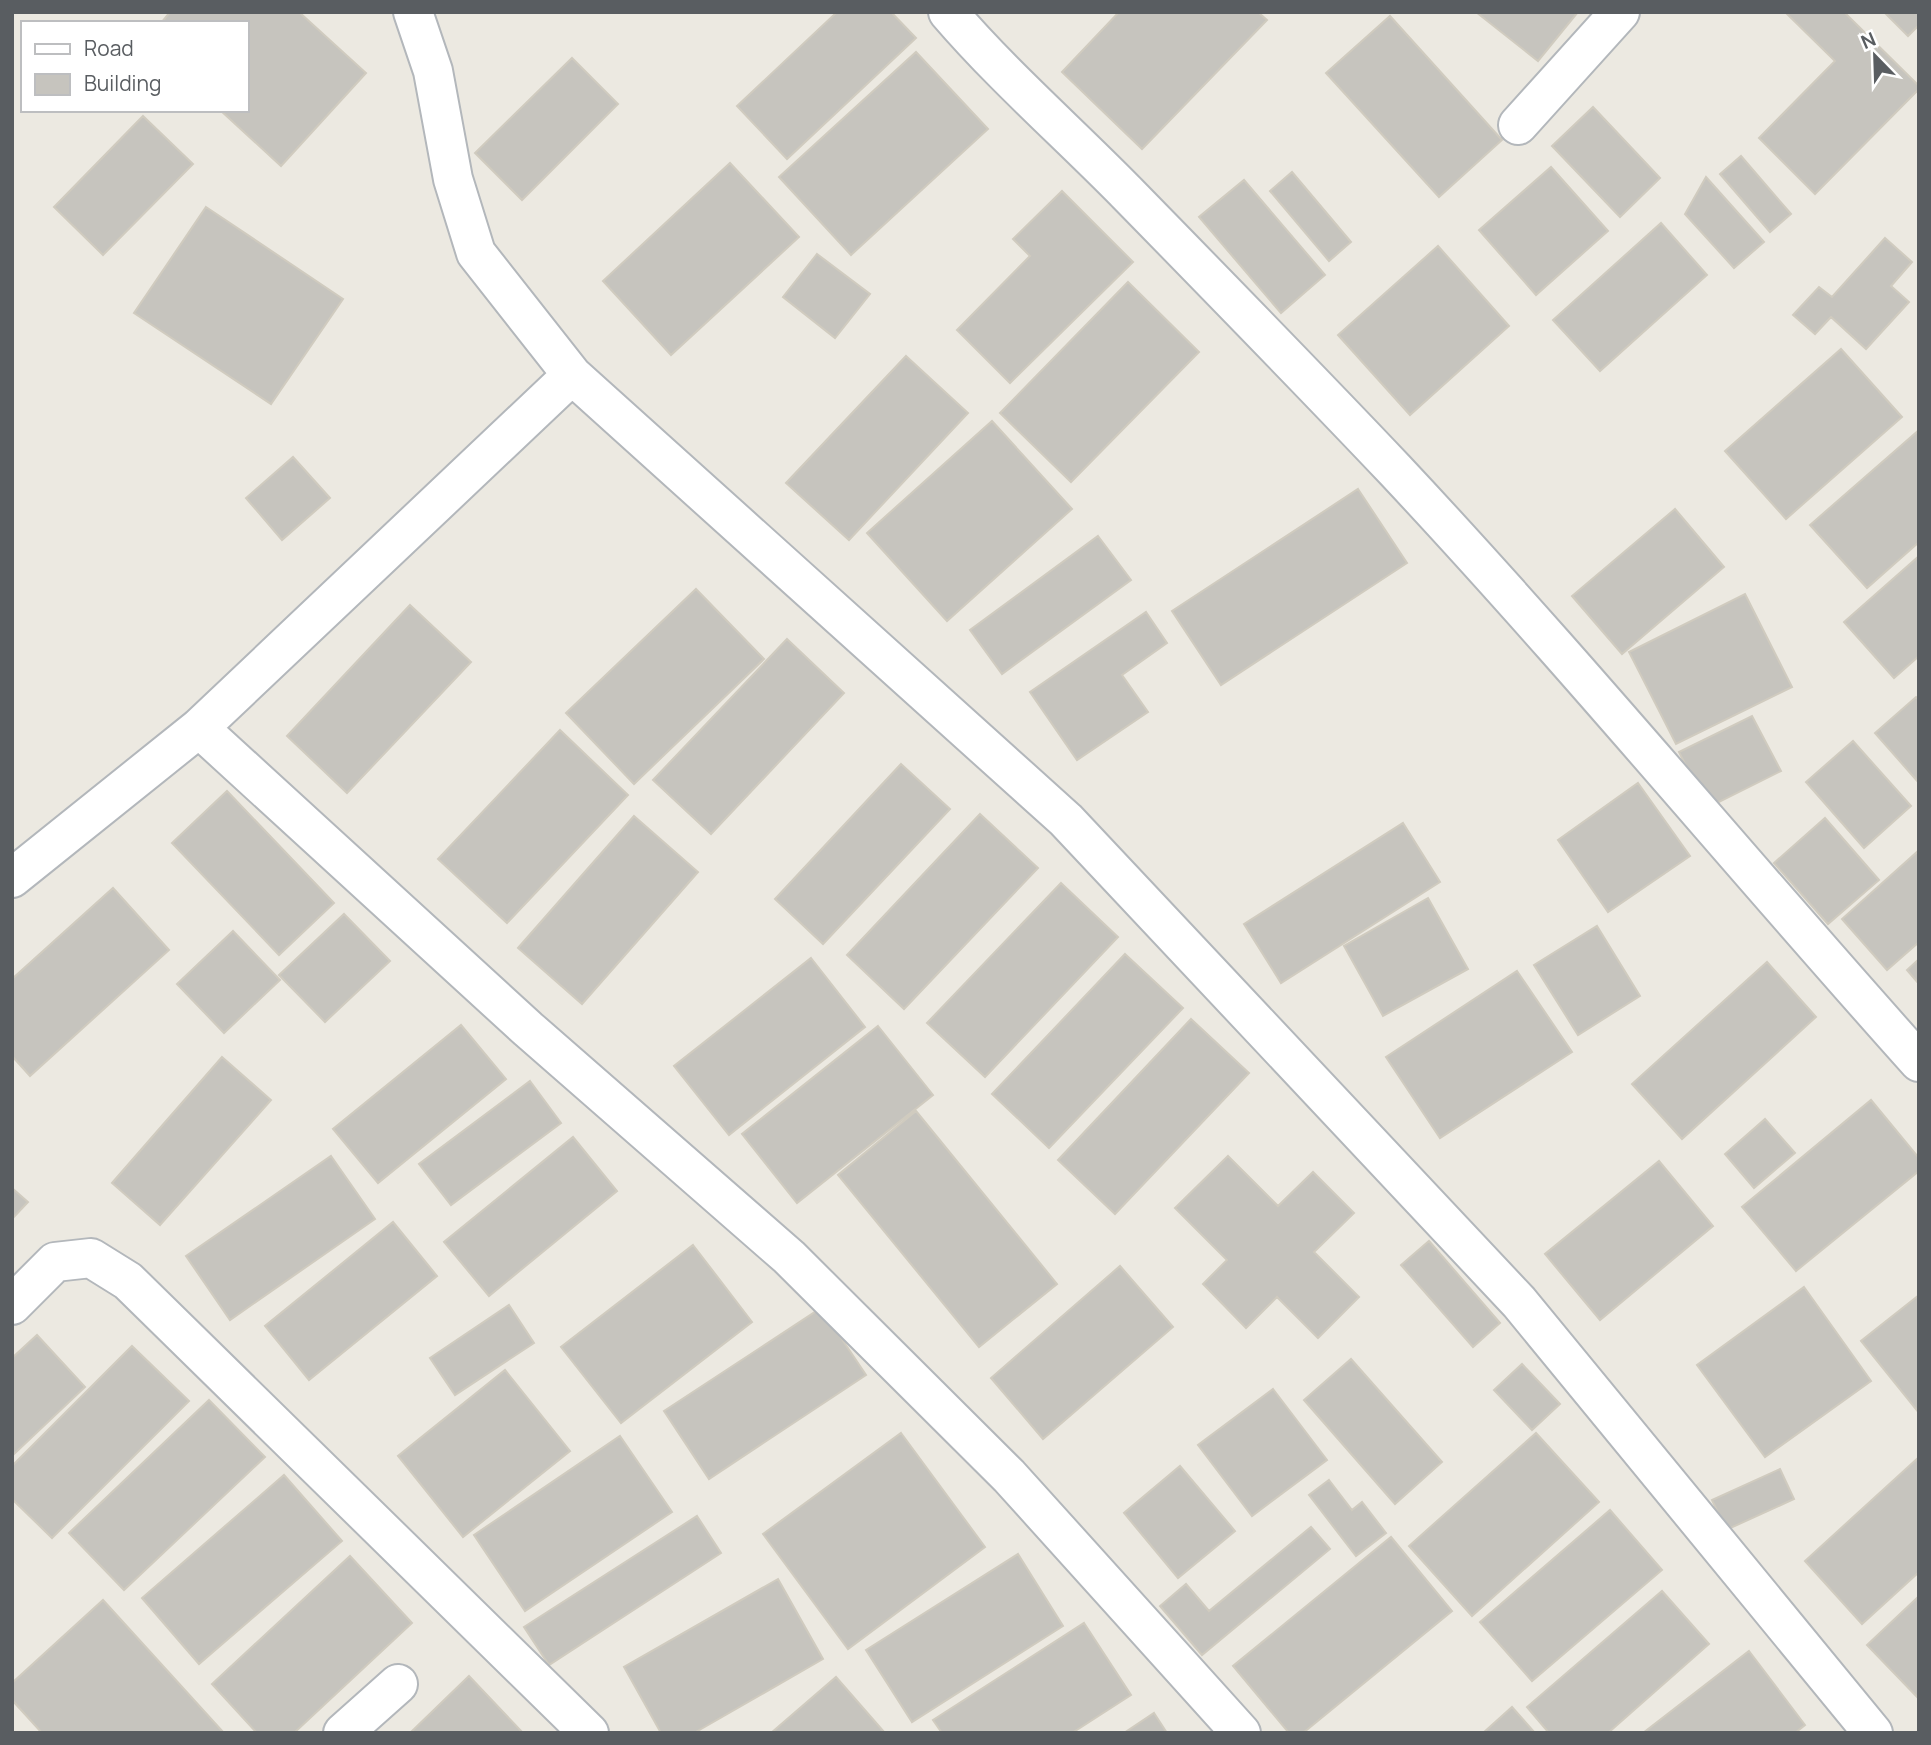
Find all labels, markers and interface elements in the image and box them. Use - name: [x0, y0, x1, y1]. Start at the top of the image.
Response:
- legend: [21, 21, 248, 112]
- north arrow: [1840, 21, 1910, 91]
- text: N: [1857, 26, 1880, 55]
- text: Road: [84, 34, 134, 62]
- text: Building: [84, 69, 161, 97]

